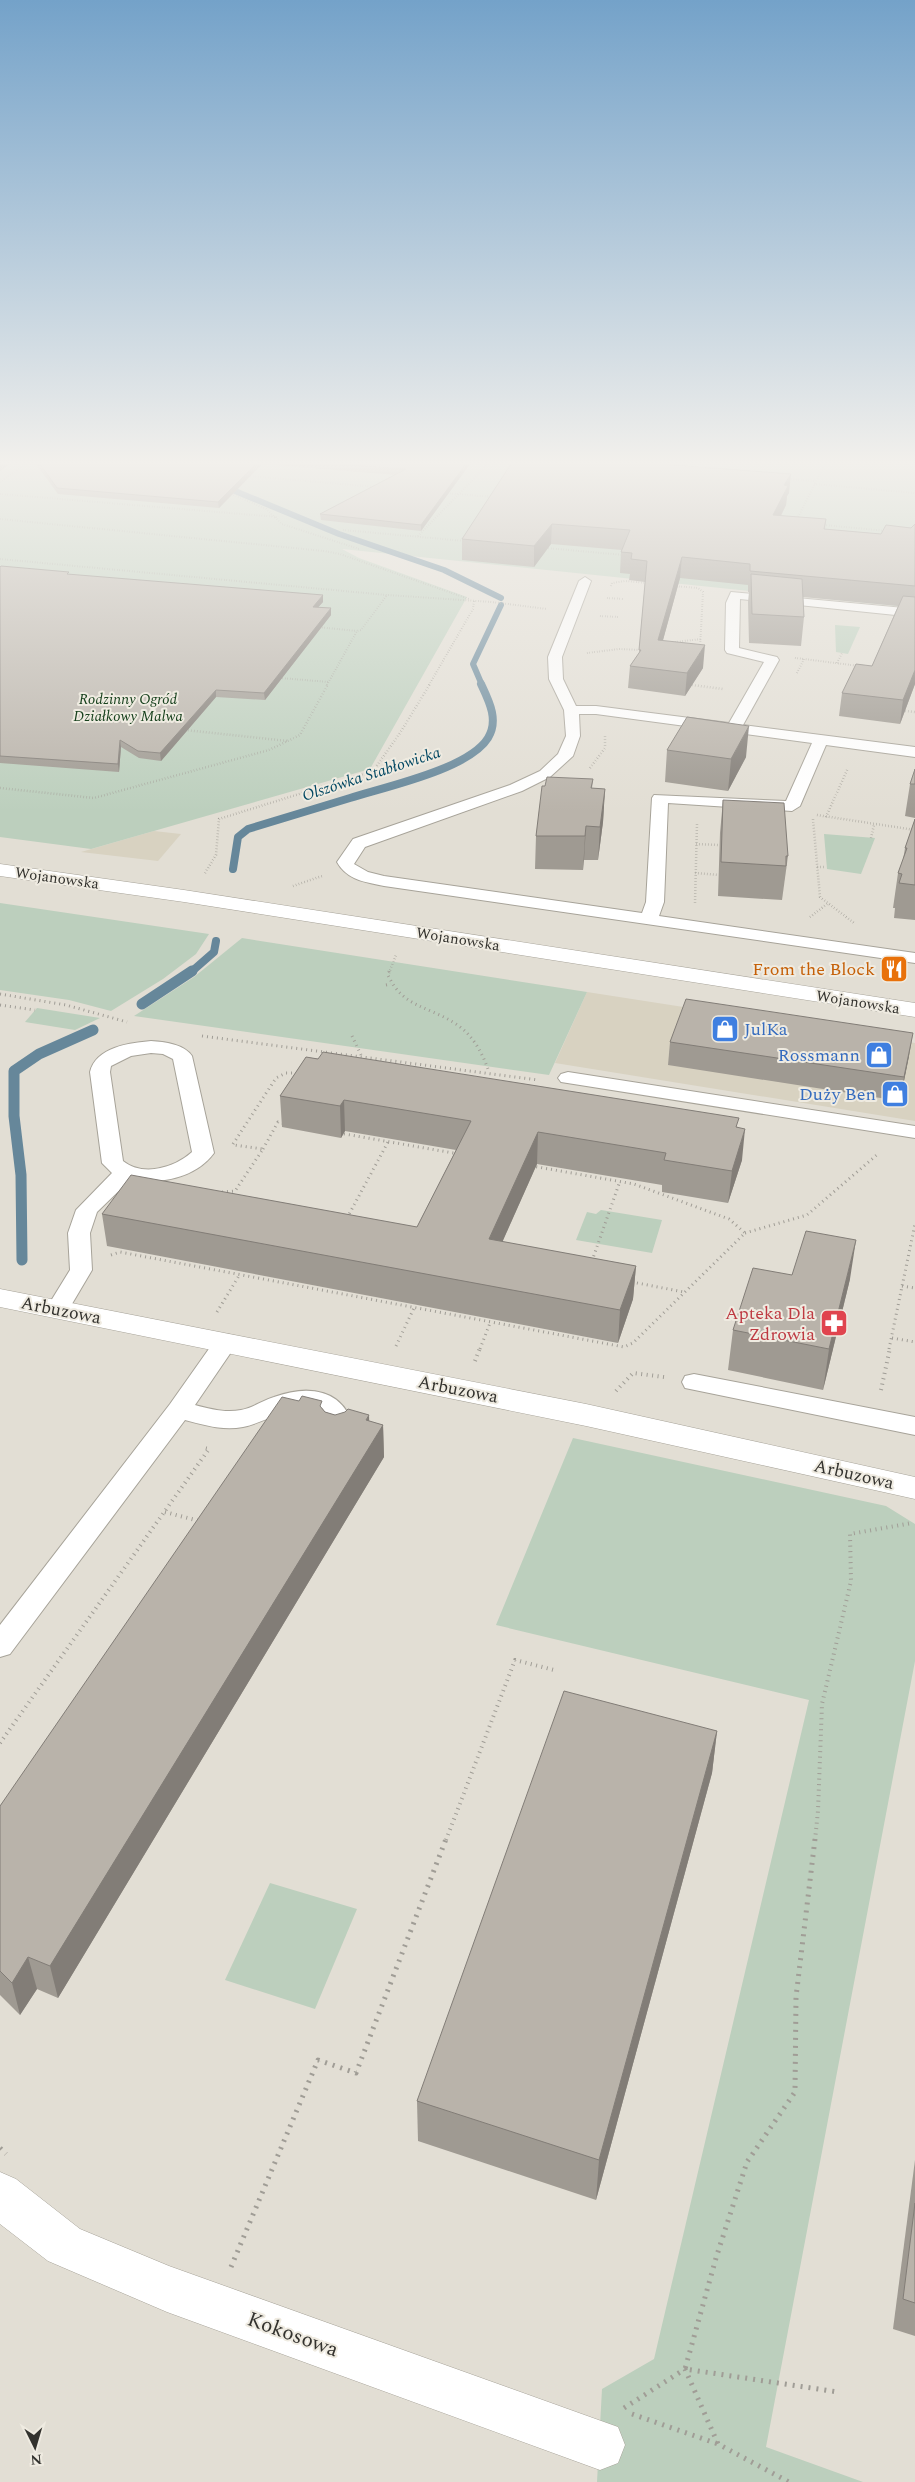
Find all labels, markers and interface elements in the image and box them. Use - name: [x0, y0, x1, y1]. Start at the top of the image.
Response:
- park label: Rodzinny Ogród Działkowy Malwa: [73, 688, 183, 728]
- water label: Olszówka Stabłowicka: [299, 740, 444, 808]
- street label: Wojanowska: [13, 861, 101, 896]
- street label: Wojanowska: [414, 922, 502, 958]
- restaurant icon: From the Block: [879, 954, 909, 984]
- place label: From the Block: [752, 956, 875, 983]
- street label: Wojanowska: [814, 985, 902, 1021]
- shop icon: JulKa: [710, 1014, 740, 1044]
- place label: JulKa: [744, 1016, 788, 1043]
- shop icon: Rossmann: [864, 1040, 894, 1070]
- place label: Rossmann: [778, 1042, 860, 1069]
- shop icon: Duży Ben: [880, 1079, 910, 1109]
- place label: Duży Ben: [799, 1081, 876, 1108]
- street label: Arbuzowa: [18, 1289, 104, 1332]
- place label: Apteka Dla Zdrowia: [725, 1300, 815, 1348]
- pharmacy icon: Apteka Dla Zdrowia: [819, 1308, 849, 1338]
- street label: Arbuzowa: [415, 1368, 501, 1411]
- street label: Arbuzowa: [811, 1452, 897, 1497]
- street label: Kokosowa: [242, 2304, 344, 2366]
- north arrow: [10, 2422, 60, 2472]
- text: N: [29, 2448, 43, 2470]

